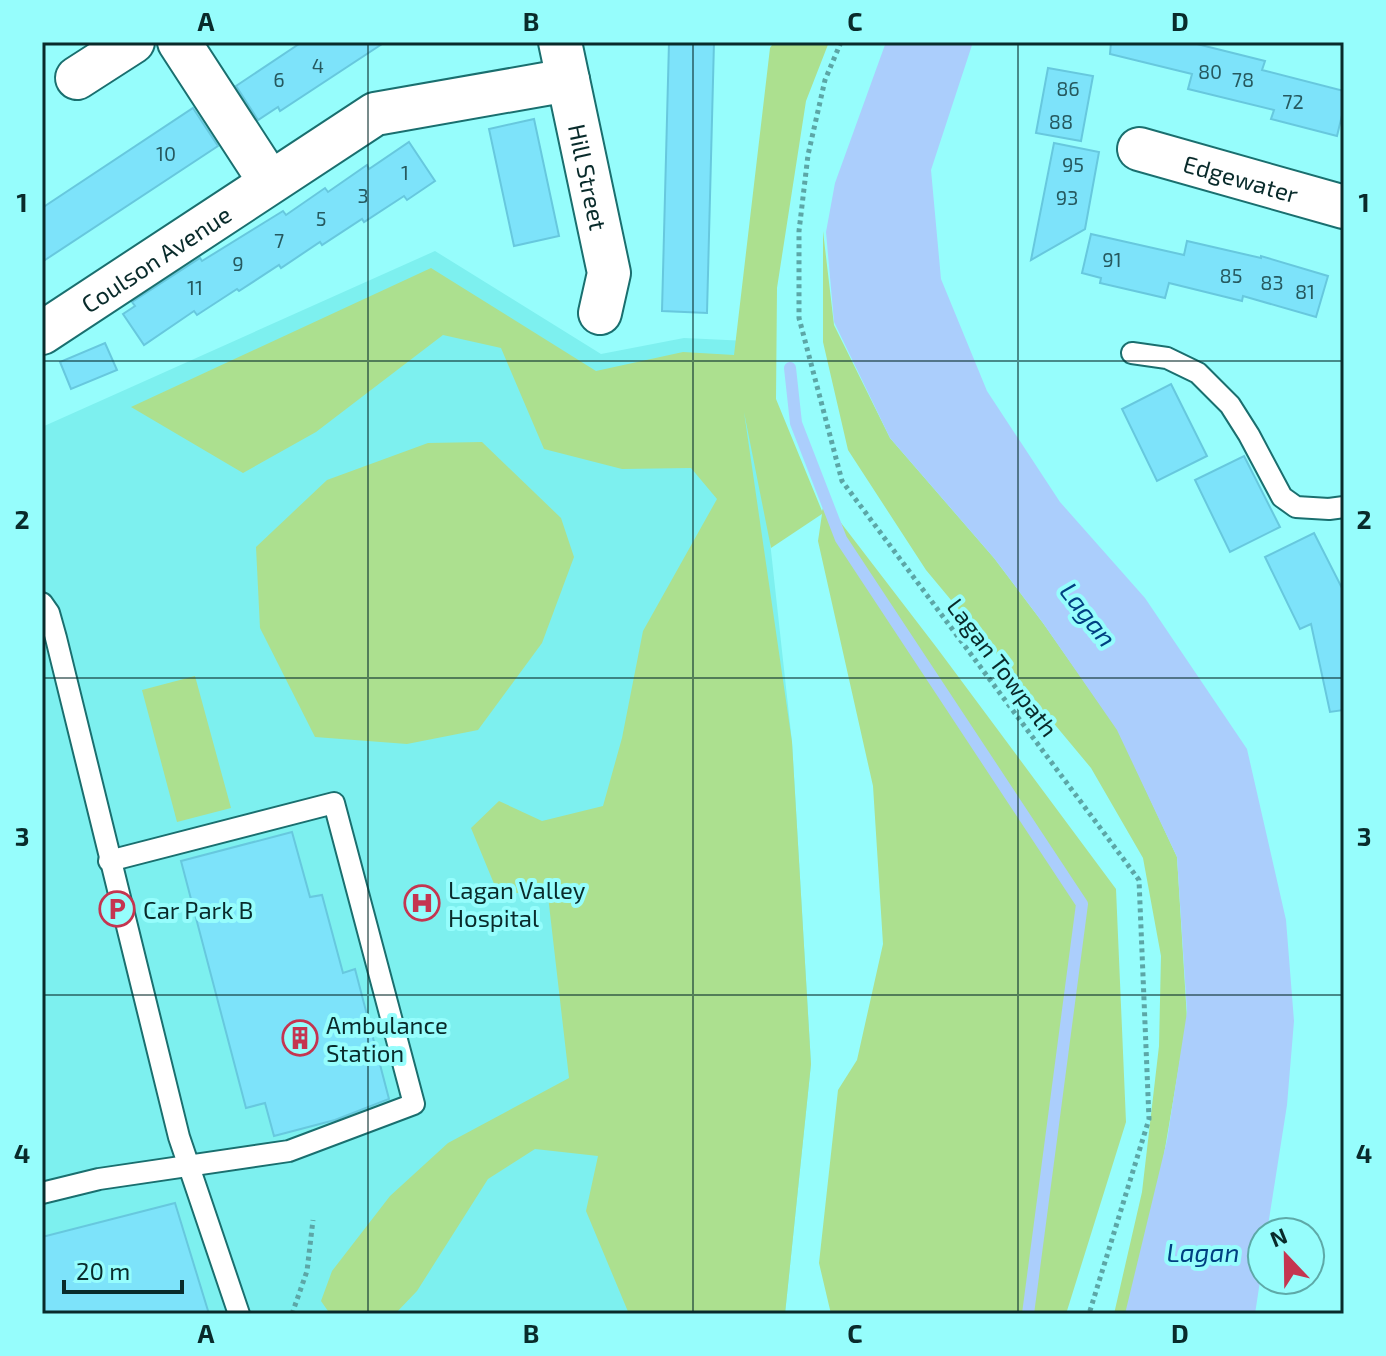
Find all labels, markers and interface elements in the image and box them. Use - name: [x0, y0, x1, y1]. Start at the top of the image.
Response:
- text: A: [198, 5, 215, 36]
- text: B: [523, 5, 539, 36]
- text: C: [847, 5, 863, 36]
- text: D: [1171, 5, 1189, 36]
- house number: 4: [312, 53, 324, 77]
- house number: 80: [1198, 59, 1222, 83]
- house number: 6: [273, 67, 285, 91]
- house number: 78: [1232, 67, 1254, 91]
- house number: 86: [1056, 76, 1080, 100]
- house number: 72: [1282, 89, 1304, 113]
- house number: 88: [1049, 109, 1073, 133]
- street label: Hill Street: [563, 121, 614, 233]
- house number: 10: [156, 141, 176, 165]
- street label: Edgewater: [1180, 148, 1302, 208]
- house number: 95: [1062, 152, 1084, 176]
- house number: 1: [401, 160, 409, 184]
- house number: 3: [357, 183, 369, 207]
- house number: 93: [1056, 185, 1078, 209]
- text: 1: [16, 186, 28, 217]
- text: 1: [1358, 186, 1370, 217]
- street label: Coulson Avenue: [75, 199, 236, 318]
- house number: 5: [316, 206, 326, 230]
- house number: 7: [274, 228, 284, 252]
- house number: 91: [1102, 247, 1122, 271]
- house number: 9: [232, 251, 244, 275]
- house number: 85: [1220, 263, 1242, 287]
- house number: 83: [1260, 270, 1284, 294]
- house number: 11: [187, 275, 203, 299]
- house number: 81: [1295, 279, 1315, 303]
- text: 2: [14, 503, 30, 534]
- text: 2: [1356, 503, 1372, 534]
- water label: Lagan: [1054, 576, 1124, 652]
- street label: Lagan Towpath: [942, 592, 1064, 742]
- text: 3: [15, 820, 29, 851]
- text: 3: [1357, 820, 1371, 851]
- place label: Lagan Valley Hospital: [448, 875, 586, 932]
- hospital icon: Lagan Valley Hospital: [403, 884, 441, 922]
- parking icon: Car Park B: [98, 890, 136, 928]
- place label: Car Park B: [143, 895, 253, 924]
- place label: Ambulance Station: [326, 1010, 448, 1067]
- building icon: Ambulance Station: [281, 1019, 319, 1057]
- text: 4: [14, 1137, 30, 1168]
- text: 4: [1356, 1137, 1372, 1168]
- north arrow: [1246, 1216, 1326, 1296]
- text: N: [1266, 1221, 1290, 1252]
- water label: Lagan: [1167, 1236, 1239, 1267]
- scale bar: [64, 1244, 182, 1294]
- text: 20 m: [76, 1256, 130, 1285]
- text: A: [198, 1317, 215, 1348]
- text: B: [523, 1317, 539, 1348]
- text: C: [847, 1317, 863, 1348]
- text: D: [1171, 1317, 1189, 1348]

